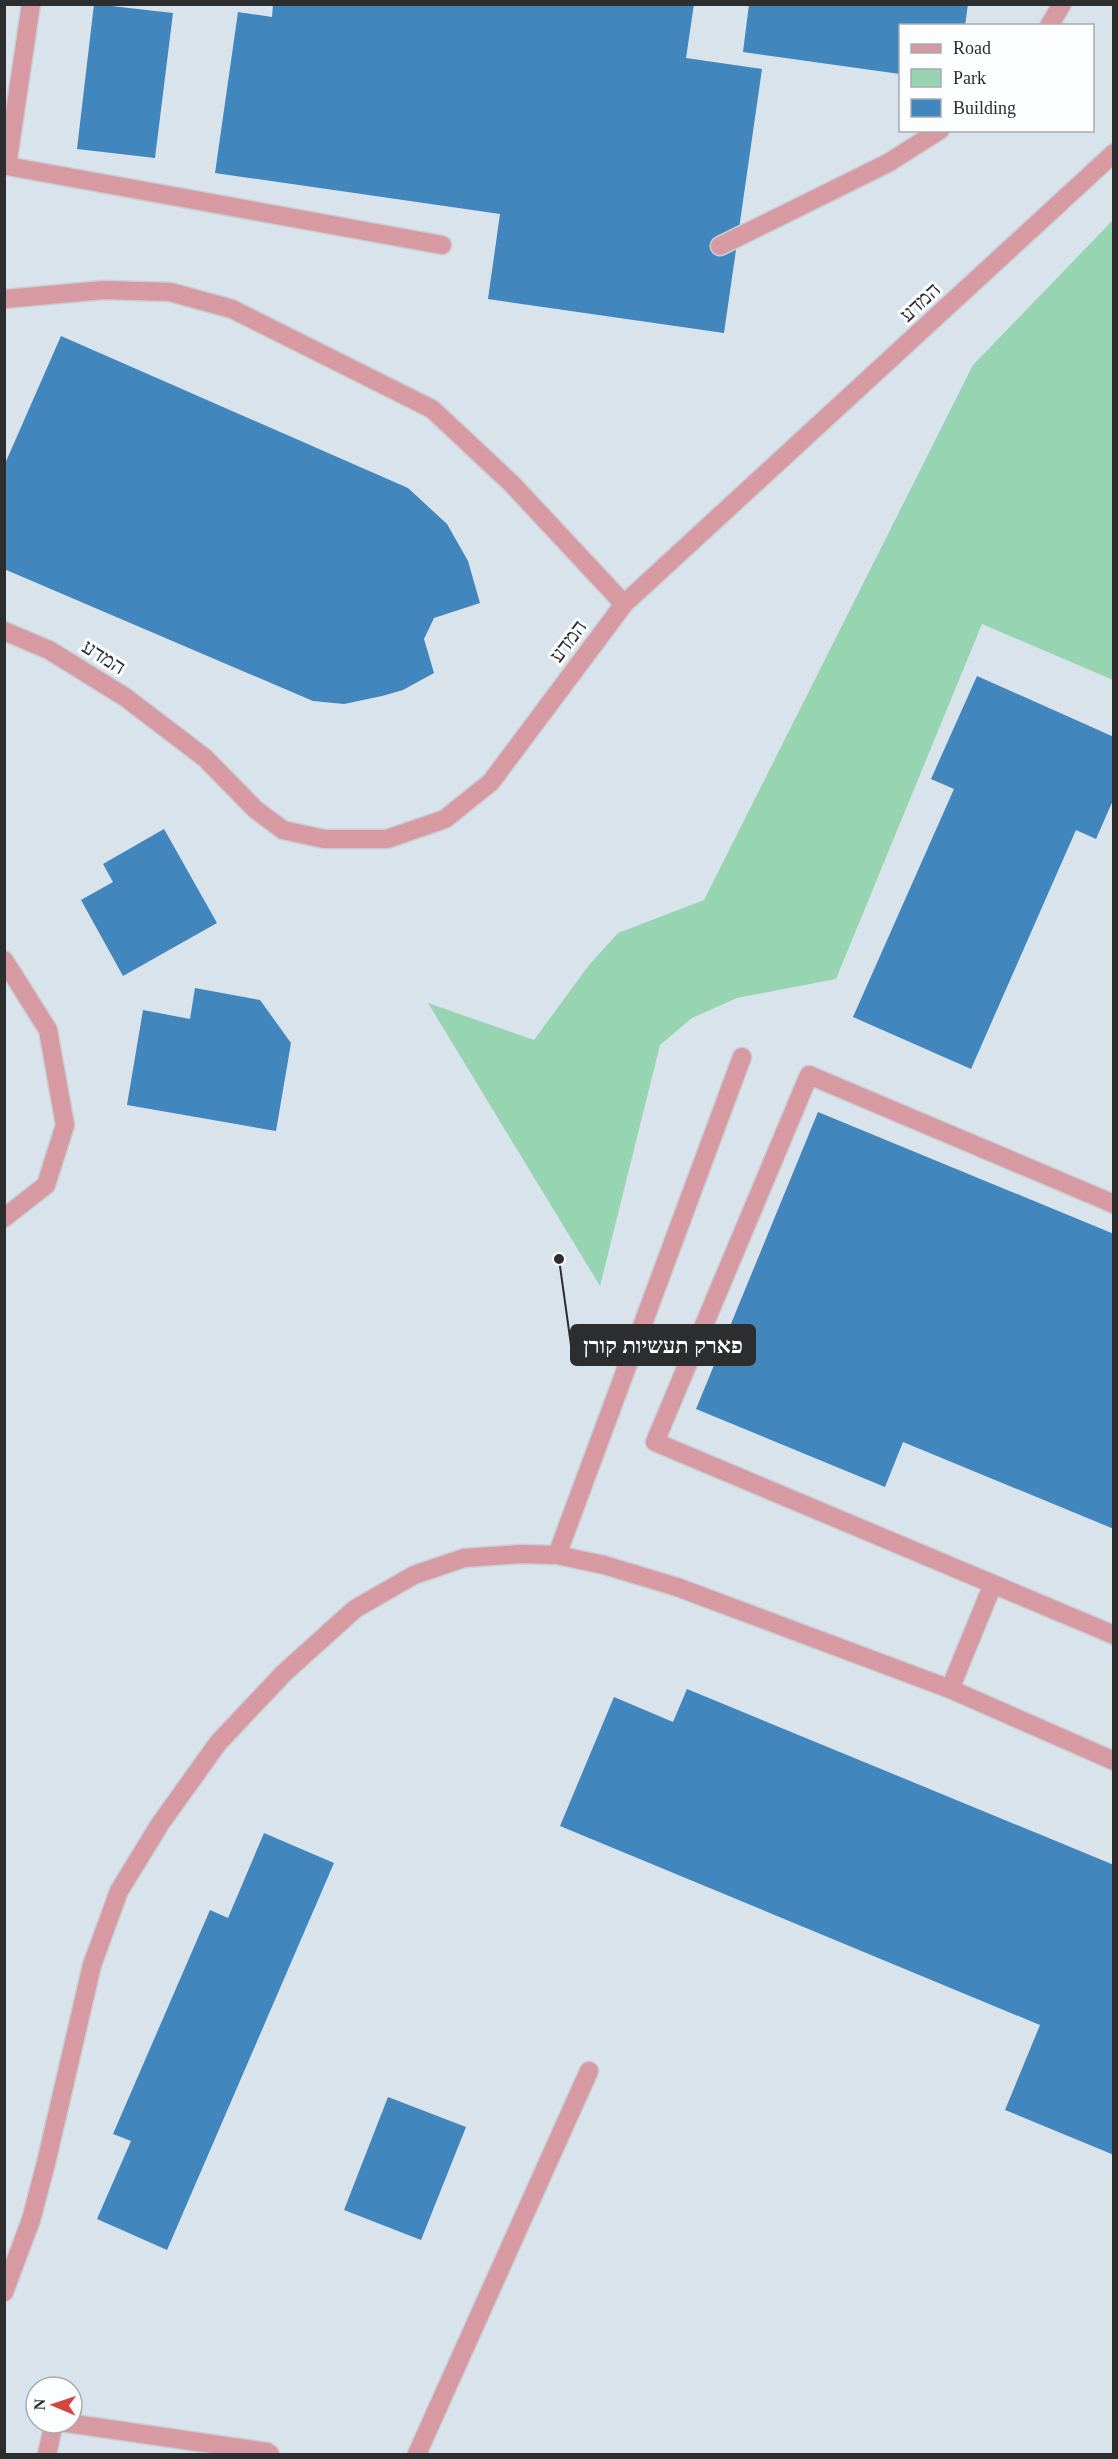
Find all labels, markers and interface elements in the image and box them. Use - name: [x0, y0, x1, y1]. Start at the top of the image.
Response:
- legend: [899, 24, 1094, 132]
- text: Road: [953, 38, 991, 58]
- text: Park: [953, 68, 986, 88]
- text: Building: [953, 98, 1016, 118]
- street label: המדע: [895, 277, 945, 327]
- street label: המדע: [544, 615, 592, 667]
- street label: המדע: [78, 634, 130, 680]
- callout: פארק תעשיות קורן: [571, 1325, 755, 1365]
- text: פארק תעשיות קורן: [583, 1333, 743, 1358]
- north arrow: [24, 2375, 84, 2435]
- text: N: [31, 2398, 48, 2411]

